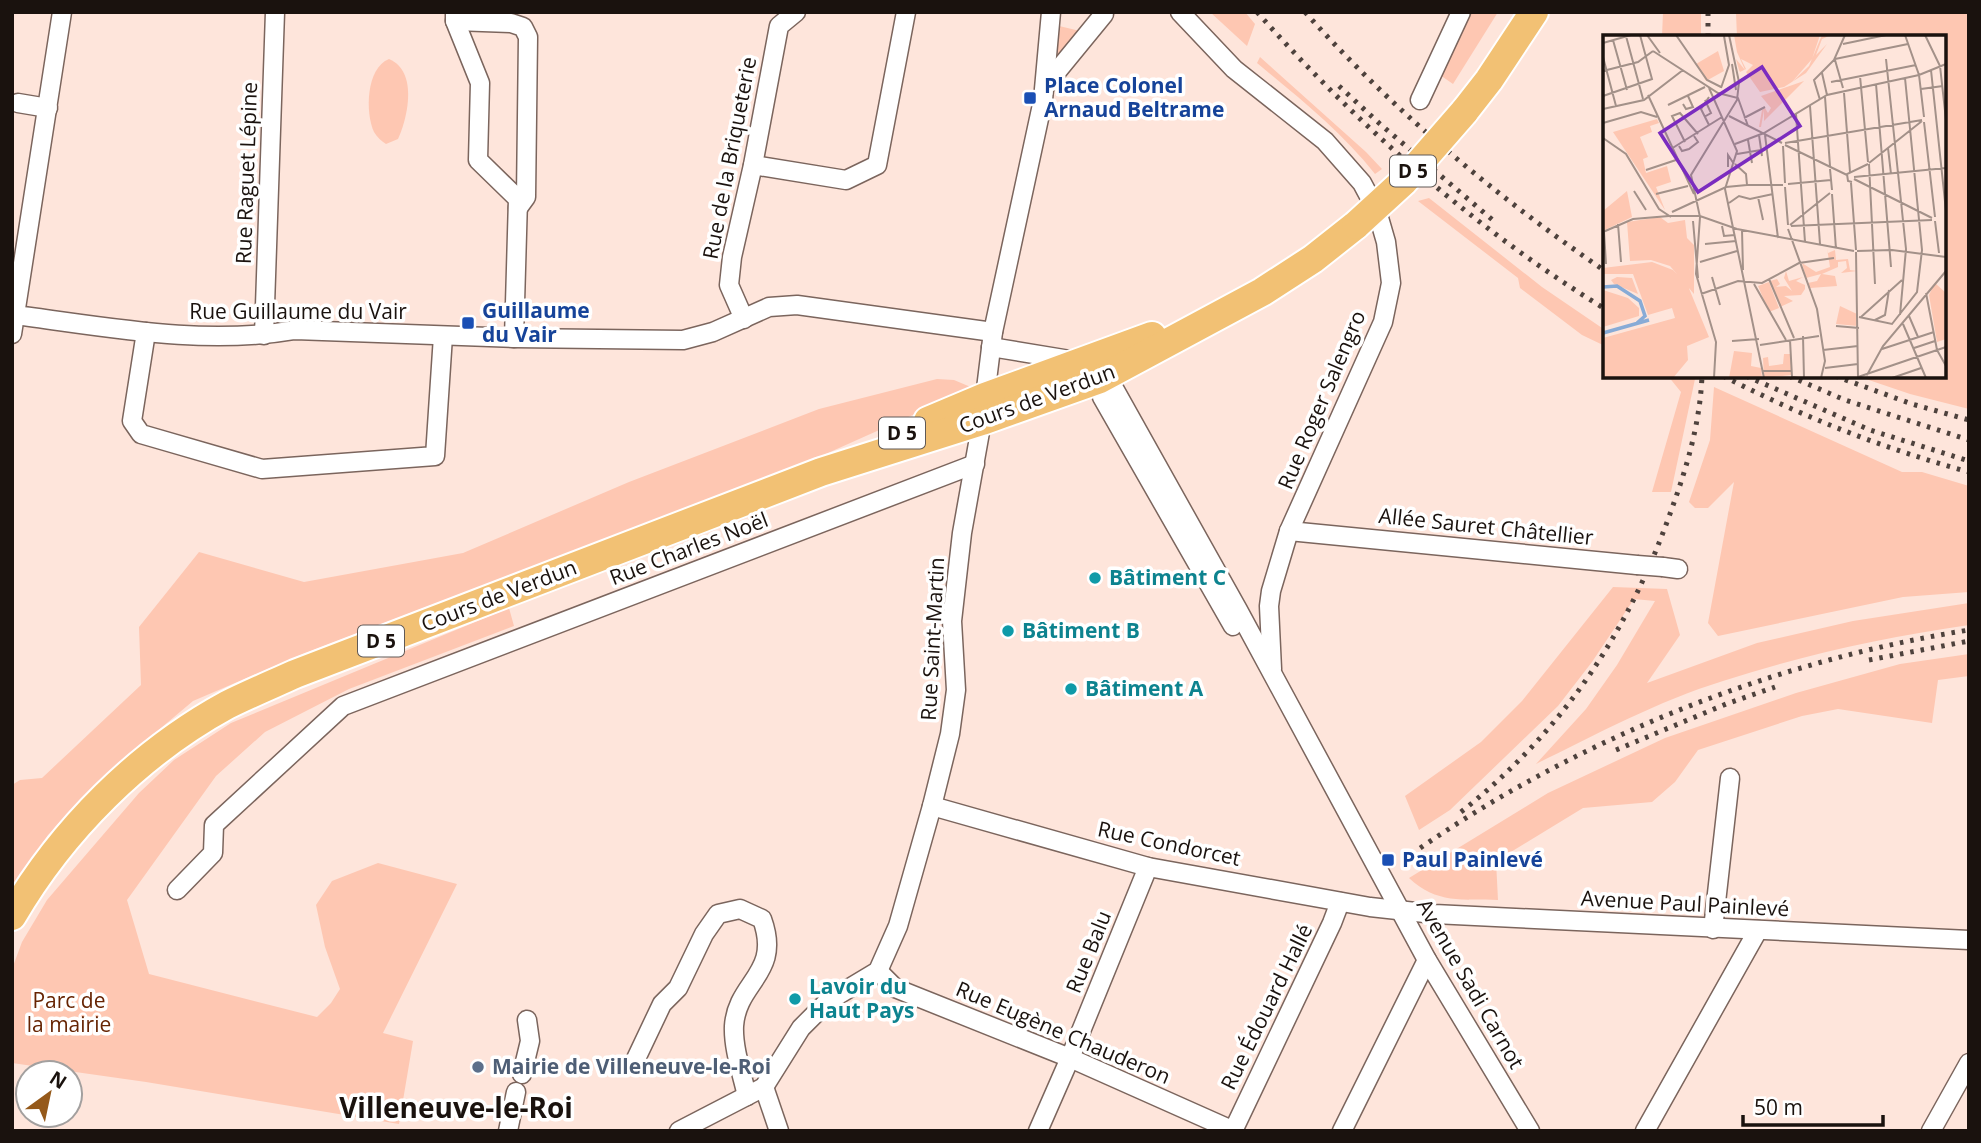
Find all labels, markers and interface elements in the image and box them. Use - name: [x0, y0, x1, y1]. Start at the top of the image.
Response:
- inset map: [1603, 35, 1946, 378]
- street label: Rue de la Briqueterie: [696, 54, 762, 261]
- place label: Place Colonel Arnaud Beltrame: [1044, 71, 1224, 123]
- street label: Rue Raguet Lépine: [229, 81, 263, 265]
- marker: Place Colonel Arnaud Beltrame: [1022, 90, 1038, 106]
- road number: D 5: [1390, 155, 1436, 186]
- place label: Guillaume du Vair: [482, 296, 590, 348]
- street label: Rue Guillaume du Vair: [189, 297, 407, 325]
- street label: Rue Roger Salengro: [1271, 306, 1371, 493]
- marker: Guillaume du Vair: [460, 315, 476, 331]
- street label: Cours de Verdun: [955, 357, 1119, 439]
- road number: D 5: [879, 418, 925, 448]
- street label: Allée Sauret Châtellier: [1377, 501, 1595, 551]
- street label: Rue Charles Noël: [605, 505, 772, 591]
- street label: Cours de Verdun: [417, 553, 580, 638]
- street label: Rue Saint-Martin: [914, 557, 950, 721]
- place label: Bâtiment C: [1109, 563, 1226, 591]
- marker: Bâtiment C: [1087, 570, 1103, 586]
- place label: Bâtiment B: [1022, 616, 1140, 644]
- marker: Bâtiment B: [1000, 623, 1016, 639]
- road number: D 5: [358, 626, 404, 656]
- place label: Bâtiment A: [1085, 674, 1204, 702]
- marker: Bâtiment A: [1063, 681, 1079, 697]
- street label: Rue Condorcet: [1095, 814, 1243, 872]
- place label: Paul Painlevé: [1402, 845, 1543, 873]
- marker: Paul Painlevé: [1380, 852, 1396, 868]
- street label: Avenue Paul Painlevé: [1580, 884, 1790, 922]
- street label: Avenue Sadi Carnot: [1411, 893, 1531, 1074]
- street label: Rue Balu: [1059, 906, 1117, 997]
- street label: Rue Édouard Hallé: [1214, 919, 1318, 1094]
- place label: Lavoir du Haut Pays: [809, 972, 914, 1024]
- street label: Rue Eugène Chauderon: [952, 974, 1175, 1090]
- park label: Parc de la mairie: [27, 986, 111, 1038]
- marker: Lavoir du Haut Pays: [787, 991, 803, 1007]
- place label: Mairie de Villeneuve-le-Roi: [492, 1052, 771, 1080]
- north arrow: [14, 1059, 84, 1129]
- marker: Mairie de Villeneuve-le-Roi: [470, 1059, 486, 1075]
- text: N: [45, 1065, 72, 1095]
- scale bar: [1743, 1084, 1883, 1128]
- district label: Villeneuve-le-Roi: [339, 1088, 573, 1126]
- text: 50 m: [1754, 1093, 1803, 1121]

